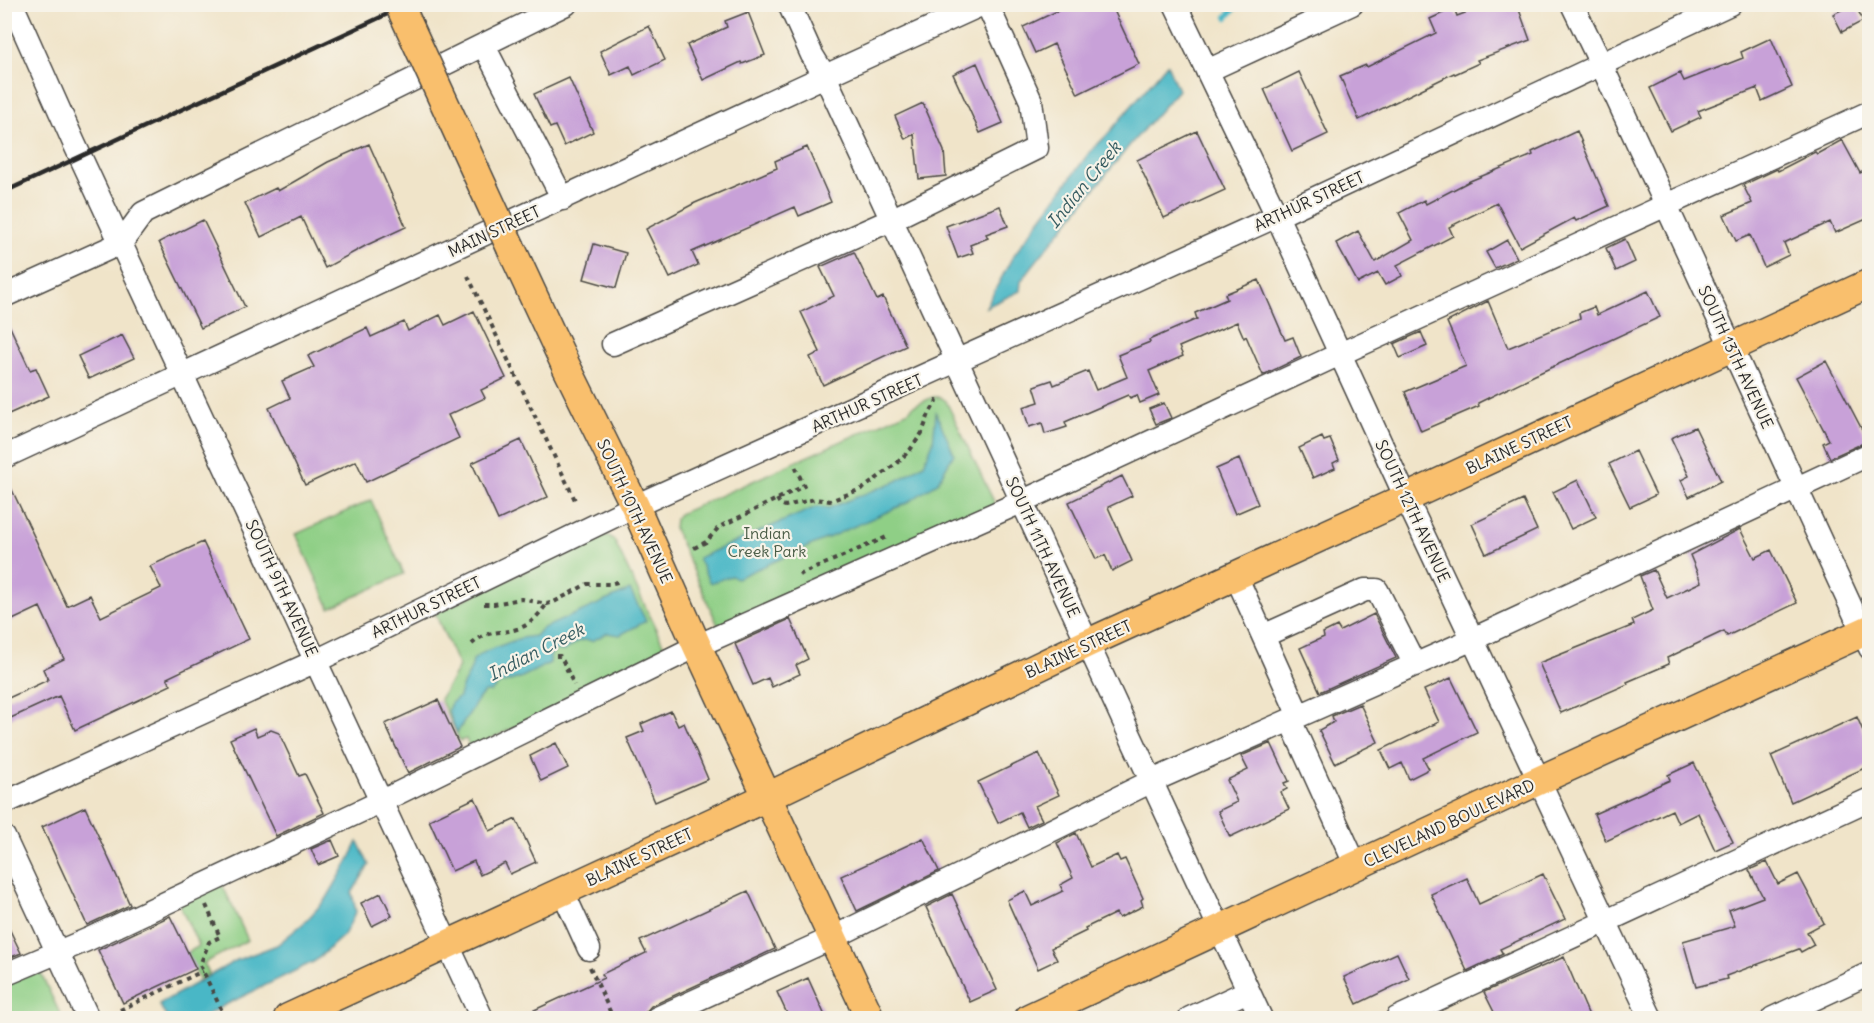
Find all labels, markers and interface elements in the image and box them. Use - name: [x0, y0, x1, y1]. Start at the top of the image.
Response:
- water label: Indian Creek: [1042, 135, 1127, 233]
- street label: ARTHUR STREET: [1251, 167, 1367, 235]
- street label: MAIN STREET: [445, 201, 543, 261]
- street label: SOUTH 13TH AVENUE: [1694, 282, 1778, 432]
- street label: ARTHUR STREET: [808, 370, 926, 436]
- street label: BLAINE STREET: [1463, 412, 1575, 478]
- street label: SOUTH 10TH AVENUE: [593, 436, 677, 586]
- street label: SOUTH 12TH AVENUE: [1371, 437, 1455, 585]
- street label: SOUTH 11TH AVENUE: [1002, 474, 1084, 620]
- street label: SOUTH 9TH AVENUE: [241, 516, 323, 660]
- park label: Indian Creek Park: [728, 523, 806, 561]
- street label: ARTHUR STREET: [368, 572, 484, 642]
- street label: BLAINE STREET: [1022, 616, 1134, 682]
- water label: Indian Creek: [484, 617, 589, 686]
- street label: CLEVELAND BOULEVARD: [1360, 775, 1538, 871]
- street label: BLAINE STREET: [583, 824, 695, 890]

